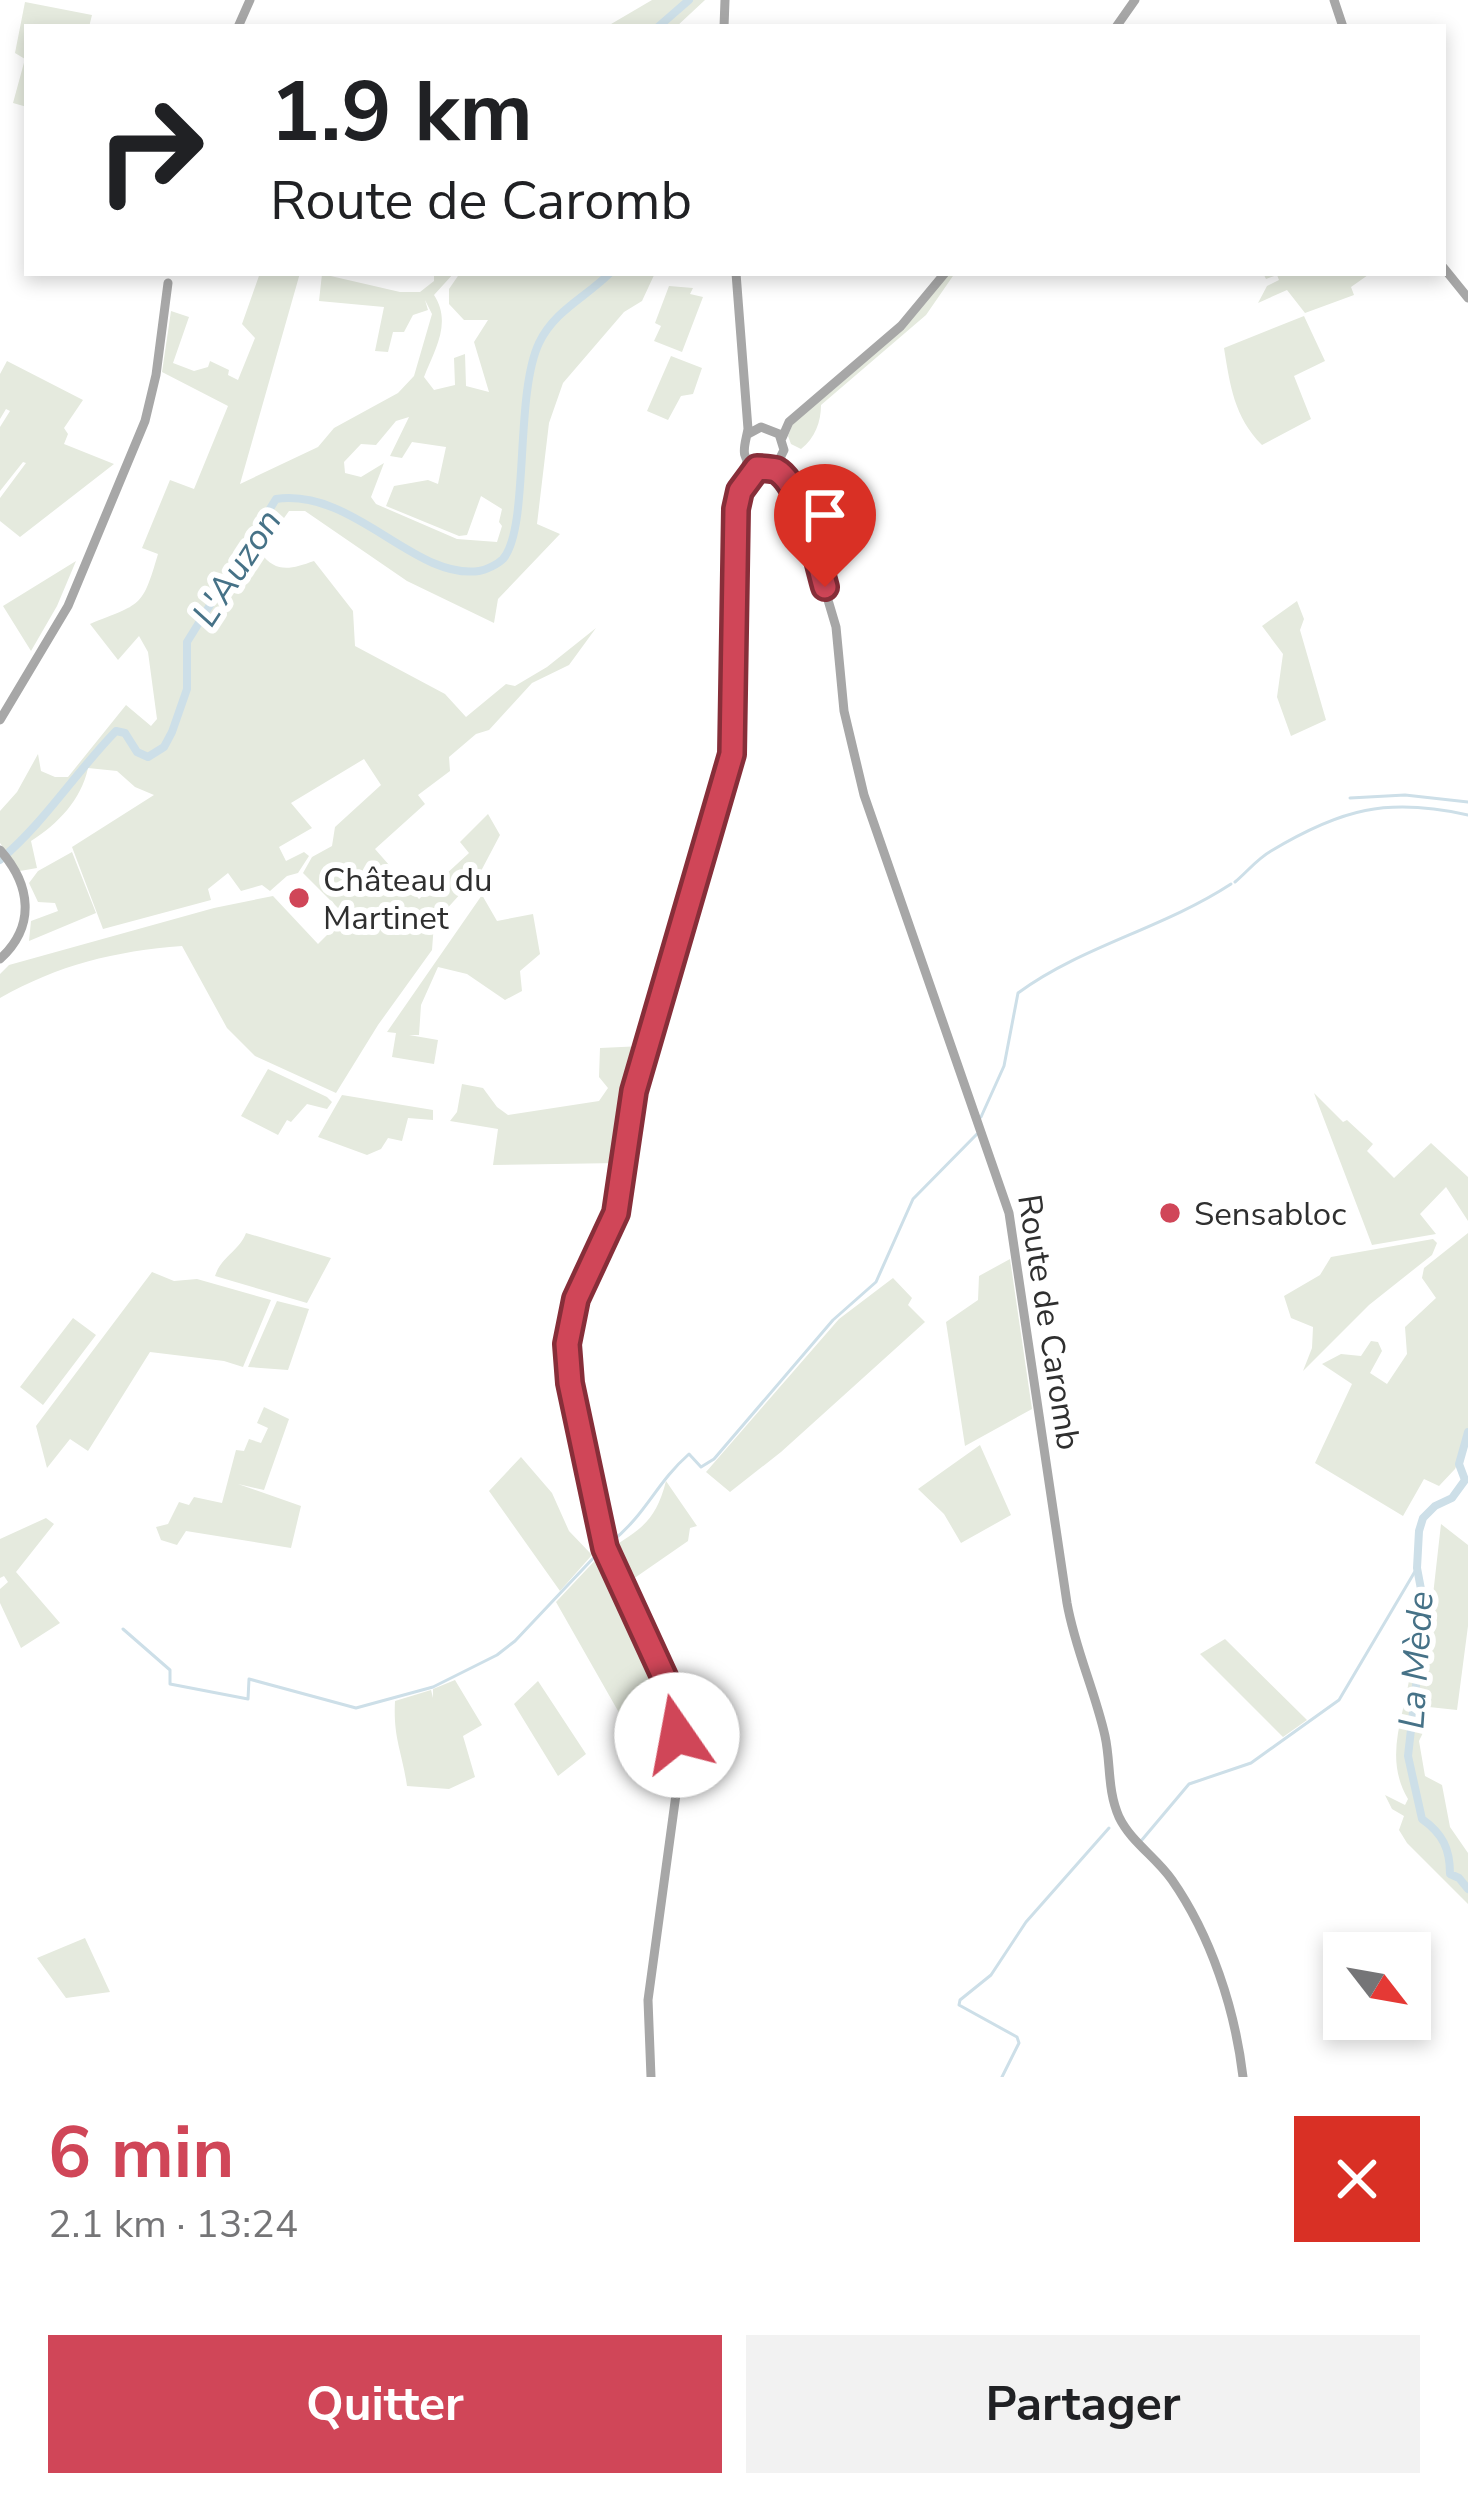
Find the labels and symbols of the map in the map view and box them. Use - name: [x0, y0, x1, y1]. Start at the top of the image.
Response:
- pin: [774, 464, 876, 587]
- water label: L'Auzon: [181, 500, 293, 636]
- place label: Château du Martinet: [323, 858, 493, 941]
- marker: Château du Martinet: [286, 885, 312, 911]
- street label: Route de Caromb: [1006, 1191, 1091, 1453]
- place label: Sensabloc: [1194, 1192, 1346, 1237]
- marker: Sensabloc: [1157, 1200, 1183, 1226]
- water label: La Mède: [1387, 1590, 1446, 1731]
- position arrow: [614, 1672, 740, 1798]
- north arrow: [1323, 1932, 1431, 2040]

